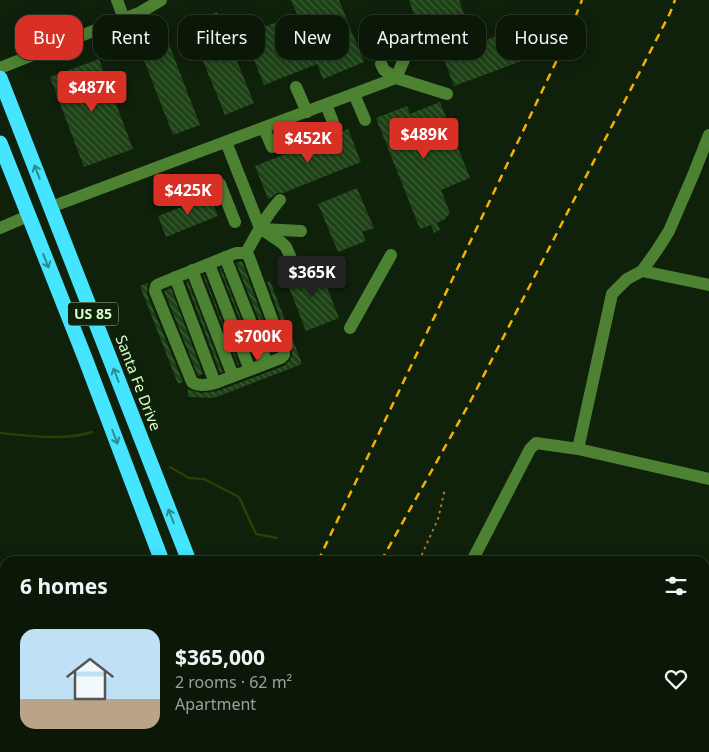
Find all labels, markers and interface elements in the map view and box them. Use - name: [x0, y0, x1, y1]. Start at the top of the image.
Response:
- chip: Buy: [15, 15, 83, 60]
- chip: Rent: [93, 15, 168, 60]
- chip: Filters: [178, 15, 265, 60]
- chip: New: [275, 15, 349, 60]
- chip: Apartment: [359, 15, 486, 60]
- chip: House: [496, 15, 586, 60]
- pin: $487K: [57, 70, 127, 113]
- text: $487K: [68, 76, 116, 98]
- pin: $489K: [389, 118, 459, 160]
- pin: $452K: [273, 121, 343, 164]
- text: $489K: [400, 123, 448, 145]
- text: $452K: [284, 127, 332, 149]
- one-way arrow: [32, 164, 41, 180]
- pin: $425K: [153, 174, 223, 216]
- text: $425K: [164, 179, 212, 201]
- one-way arrow: [42, 253, 51, 268]
- pin: $365K: [277, 256, 347, 298]
- text: $365K: [288, 261, 336, 283]
- road number: US 85: [68, 302, 118, 326]
- pin: $700K: [223, 320, 293, 362]
- text: $700K: [234, 325, 282, 347]
- street label: Santa Fe Drive: [112, 332, 166, 433]
- one-way arrow: [111, 368, 120, 383]
- one-way arrow: [111, 429, 120, 444]
- one-way arrow: [166, 509, 175, 524]
- text: 6 homes: [20, 572, 108, 600]
- icon: filters: [662, 572, 690, 600]
- text: $365,000: [175, 643, 265, 671]
- icon: home: [60, 649, 120, 709]
- icon: heart: [662, 665, 690, 693]
- text: 2 rooms · 62 m²: [175, 671, 292, 693]
- text: Apartment: [175, 693, 256, 715]

